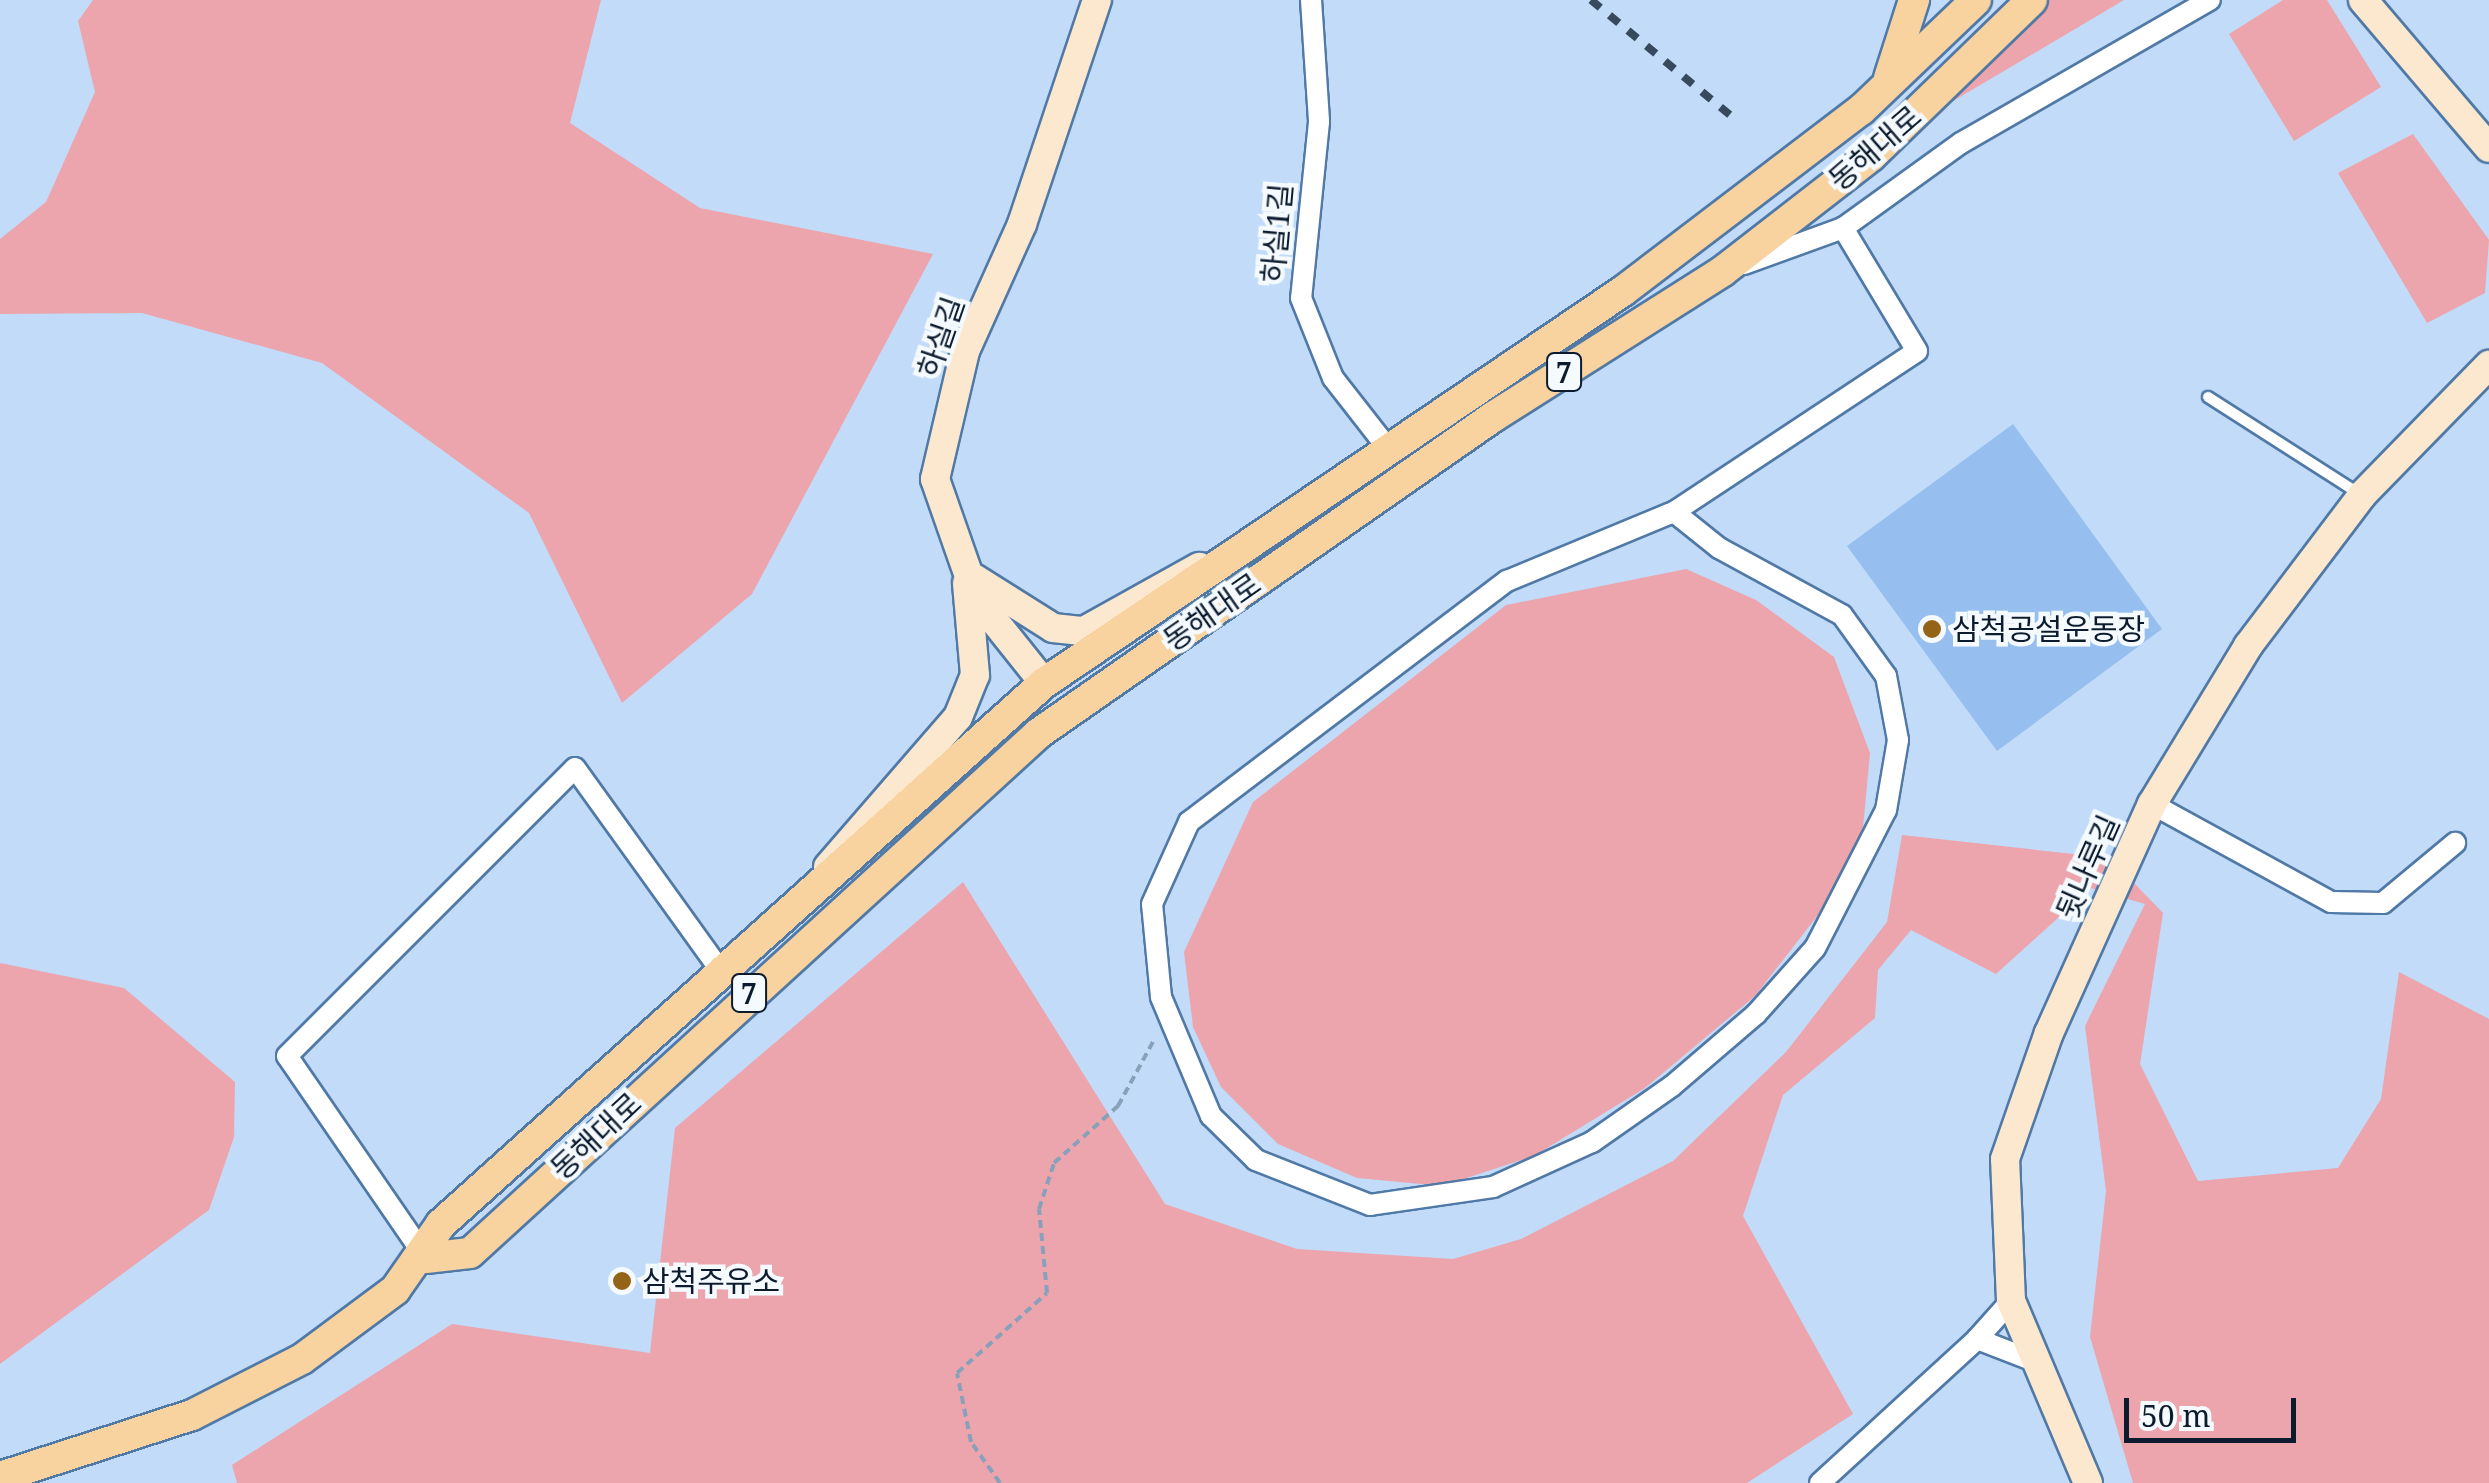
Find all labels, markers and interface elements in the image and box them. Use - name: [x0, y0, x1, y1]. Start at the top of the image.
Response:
- street label: 동해대로: [1822, 98, 1928, 198]
- street label: 하실1길: [1255, 182, 1299, 284]
- street label: 하실길: [911, 292, 971, 382]
- road number: 7: [1544, 349, 1584, 395]
- street label: 동해대로: [1156, 566, 1268, 658]
- place label: 삼척공설운동장: [1952, 611, 2145, 647]
- marker: 삼척공설운동장: [1921, 618, 1943, 640]
- street label: 뒷나루길: [2049, 809, 2127, 925]
- road number: 7: [729, 970, 769, 1016]
- street label: 동해대로: [543, 1085, 649, 1187]
- place label: 삼척주유소: [642, 1263, 780, 1299]
- marker: 삼척주유소: [611, 1270, 633, 1292]
- scale bar: [2129, 1378, 2302, 1440]
- text: 50 m: [2141, 1395, 2211, 1436]

